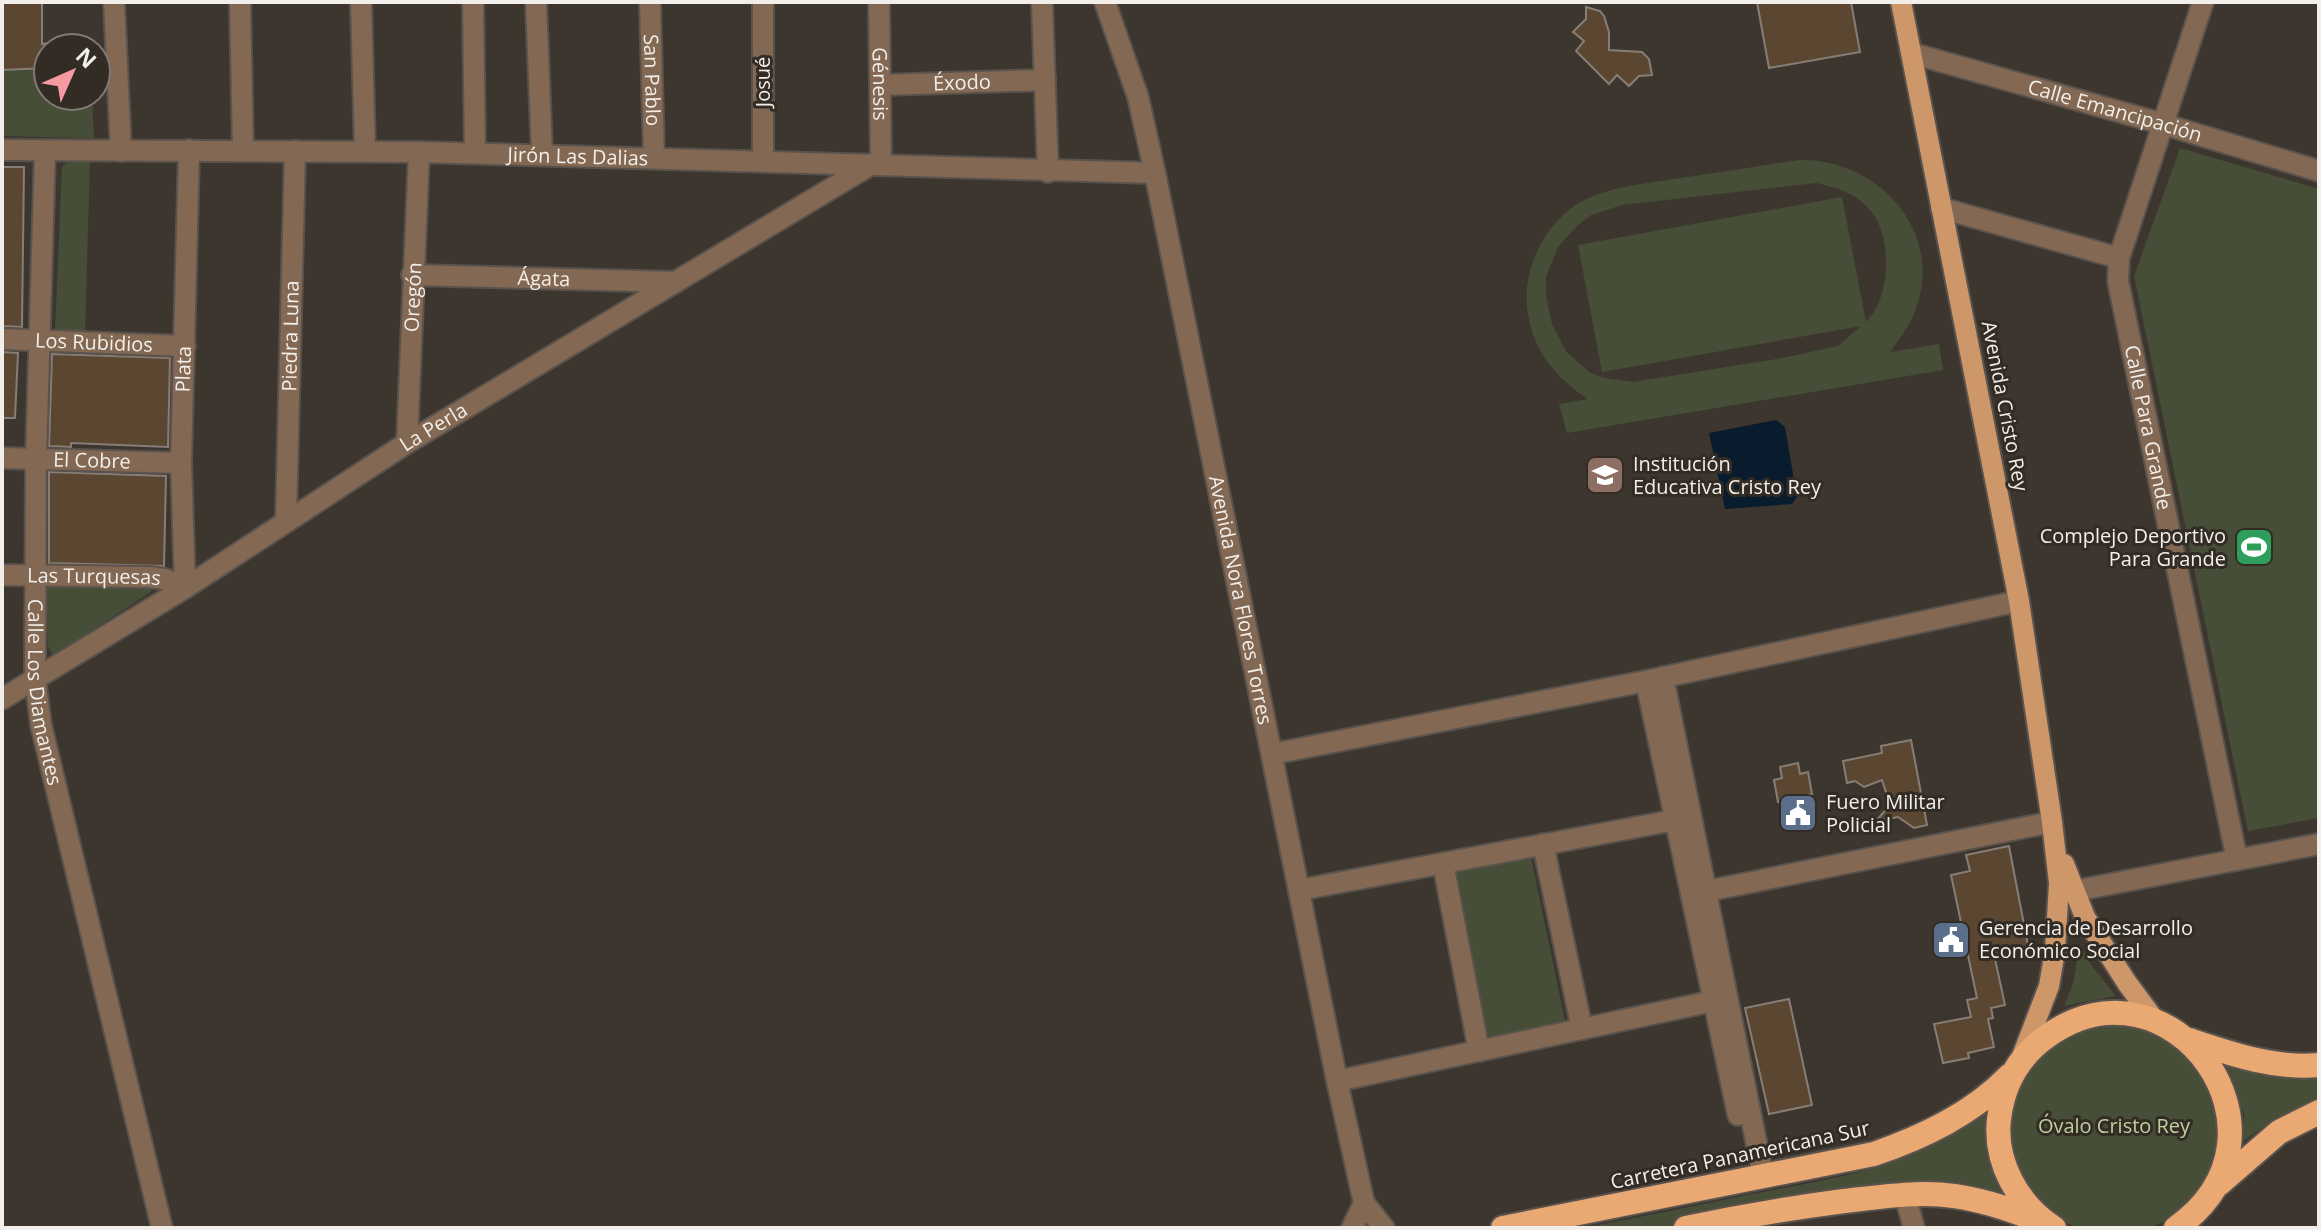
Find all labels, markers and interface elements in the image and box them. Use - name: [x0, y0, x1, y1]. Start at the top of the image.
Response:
- north arrow: [32, 32, 112, 112]
- street label: San Pablo: [638, 34, 667, 126]
- text: N: [70, 40, 104, 74]
- street label: Génesis: [867, 47, 894, 121]
- street label: Josué: [749, 57, 776, 109]
- street label: Éxodo: [933, 68, 991, 96]
- street label: Calle Emancipación: [2025, 73, 2206, 148]
- street label: Jirón Las Dalias: [505, 140, 649, 172]
- street label: Oregón: [398, 262, 427, 333]
- street label: Ágata: [517, 264, 571, 292]
- street label: Piedra Luna: [275, 280, 305, 392]
- street label: Avenida Cristo Rey: [1976, 318, 2035, 494]
- street label: Los Rubidios: [34, 326, 153, 358]
- street label: Calle Para Grande: [2119, 343, 2179, 512]
- street label: Plata: [169, 346, 197, 393]
- street label: La Perla: [394, 396, 472, 457]
- street label: El Cobre: [53, 445, 131, 475]
- place label: Institución Educativa Cristo Rey: [1633, 450, 1822, 500]
- school or university icon: Institución Educativa Cristo Rey: [1584, 454, 1626, 496]
- street label: Avenida Nora Flores Torres: [1203, 473, 1279, 727]
- place label: Complejo Deportivo Para Grande: [2040, 522, 2226, 572]
- sports icon: Complejo Deportivo Para Grande: [2233, 526, 2275, 568]
- street label: Las Turquesas: [27, 561, 162, 591]
- street label: Calle Los Diamantes: [22, 599, 69, 788]
- place label: Fuero Militar Policial: [1826, 788, 1945, 838]
- public building icon: Fuero Militar Policial: [1777, 792, 1819, 834]
- place label: Gerencia de Desarrollo Económico Social: [1979, 914, 2193, 964]
- public building icon: Gerencia de Desarrollo Económico Social: [1930, 919, 1972, 961]
- park label: Óvalo Cristo Rey: [2038, 1112, 2191, 1139]
- street label: Carretera Panamericana Sur: [1608, 1114, 1872, 1195]

